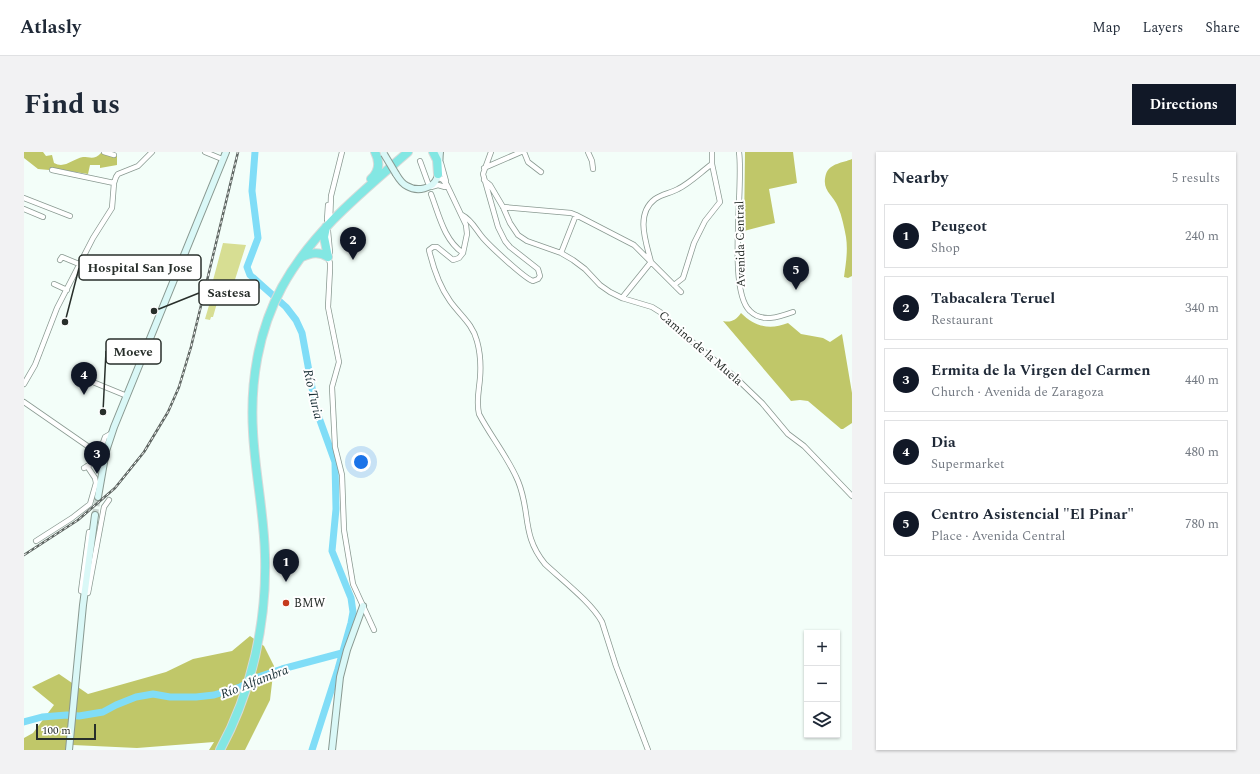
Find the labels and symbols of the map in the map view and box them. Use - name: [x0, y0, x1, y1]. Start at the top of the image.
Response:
- street label: Avenida Central: [730, 201, 751, 287]
- pin: 2: [340, 227, 366, 260]
- callout: Hospital San Jose: [79, 255, 201, 280]
- pin: 5: [783, 257, 809, 290]
- text: Hospital San Jose: [87, 258, 193, 278]
- callout: Sastesa: [199, 280, 259, 305]
- text: Sastesa: [207, 283, 251, 303]
- street label: Camino de la Muela: [654, 306, 747, 391]
- callout: Moeve: [106, 339, 161, 364]
- text: Moeve: [113, 342, 153, 362]
- pin: 4: [71, 362, 97, 395]
- water label: Río Turia: [298, 367, 329, 422]
- pin: 3: [84, 441, 110, 474]
- your location: [351, 452, 371, 472]
- pin: 1: [273, 549, 299, 582]
- place label: BMW: [294, 594, 325, 613]
- marker: BMW: [281, 598, 291, 608]
- water label: Río Alfambra: [217, 660, 292, 704]
- scale bar: [36, 722, 96, 741]

